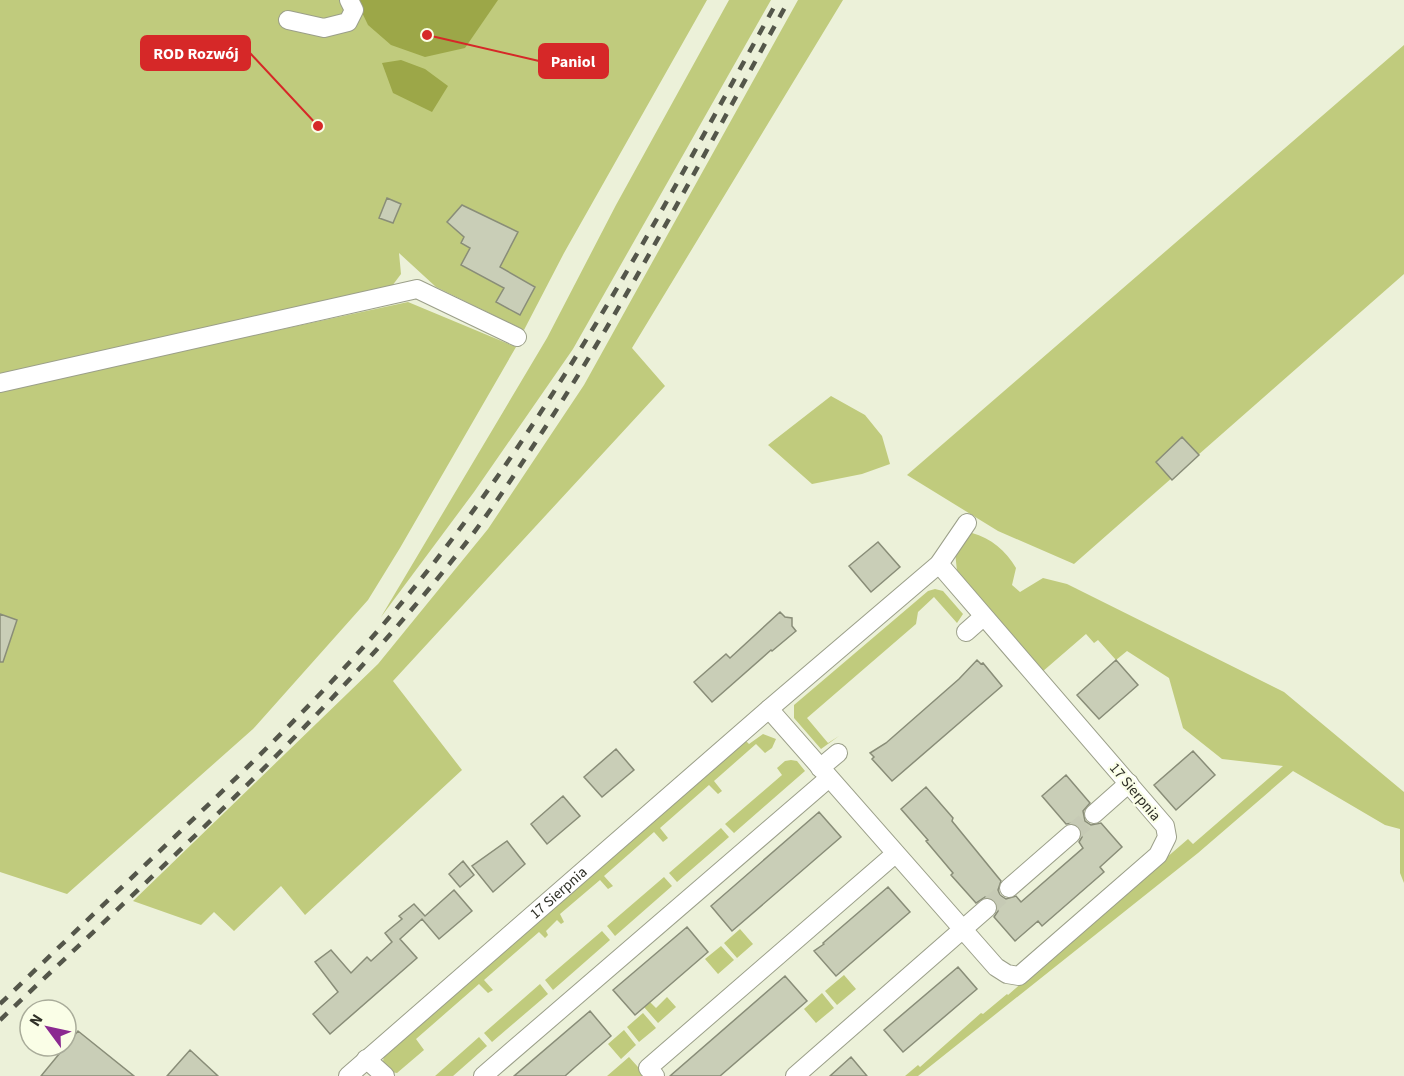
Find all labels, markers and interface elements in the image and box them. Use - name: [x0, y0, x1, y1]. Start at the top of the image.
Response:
- callout: ROD Rozwój: [141, 36, 250, 70]
- text: ROD Rozwój: [153, 43, 239, 65]
- callout: Paniol: [539, 44, 608, 78]
- text: Paniol: [551, 51, 596, 73]
- street label: 17 Sierpnia: [1104, 758, 1166, 826]
- street label: 17 Sierpnia: [525, 862, 592, 924]
- north arrow: [18, 998, 78, 1058]
- text: N: [24, 1010, 48, 1031]

